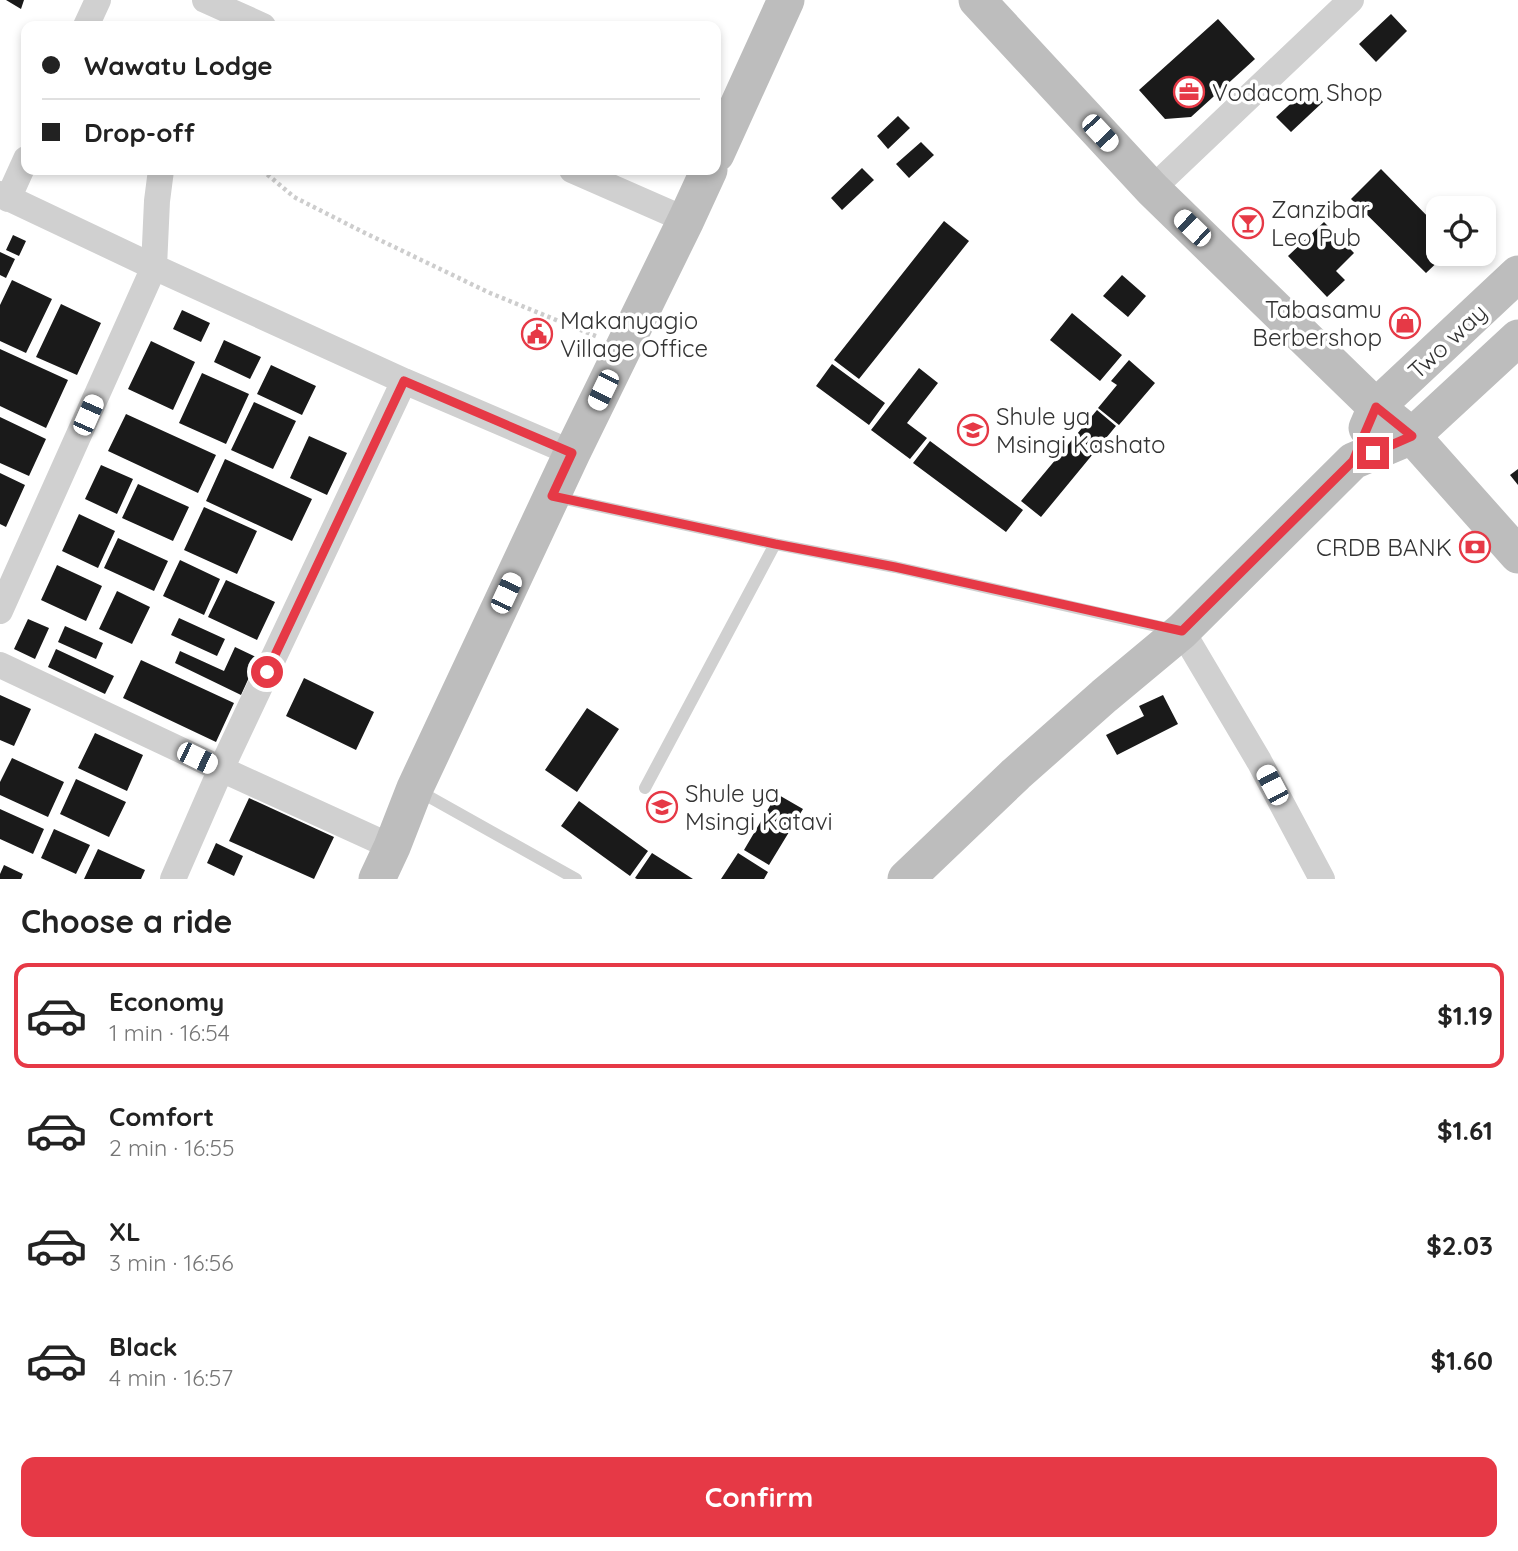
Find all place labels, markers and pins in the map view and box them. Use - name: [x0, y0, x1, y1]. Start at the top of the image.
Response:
- office icon: Vodacom Shop: [1172, 75, 1206, 109]
- place label: Vodacom Shop: [1212, 77, 1383, 107]
- place label: Zanzibar Leo Pub: [1271, 194, 1370, 252]
- bar icon: Zanzibar Leo Pub: [1231, 206, 1265, 240]
- place label: Tabasamu Berbershop: [1252, 294, 1382, 352]
- place label: Makanyagio Village Office: [560, 305, 708, 363]
- shop icon: Tabasamu Berbershop: [1388, 306, 1422, 340]
- public building icon: Makanyagio Village Office: [520, 317, 554, 351]
- place label: Shule ya Msingi Kashato: [996, 401, 1165, 459]
- school or university icon: Shule ya Msingi Kashato: [956, 413, 990, 447]
- bank icon: CRDB BANK: [1458, 530, 1492, 564]
- place label: CRDB BANK: [1316, 532, 1452, 562]
- place label: Shule ya Msingi Katavi: [685, 778, 833, 836]
- school or university icon: Shule ya Msingi Katavi: [645, 790, 679, 824]

